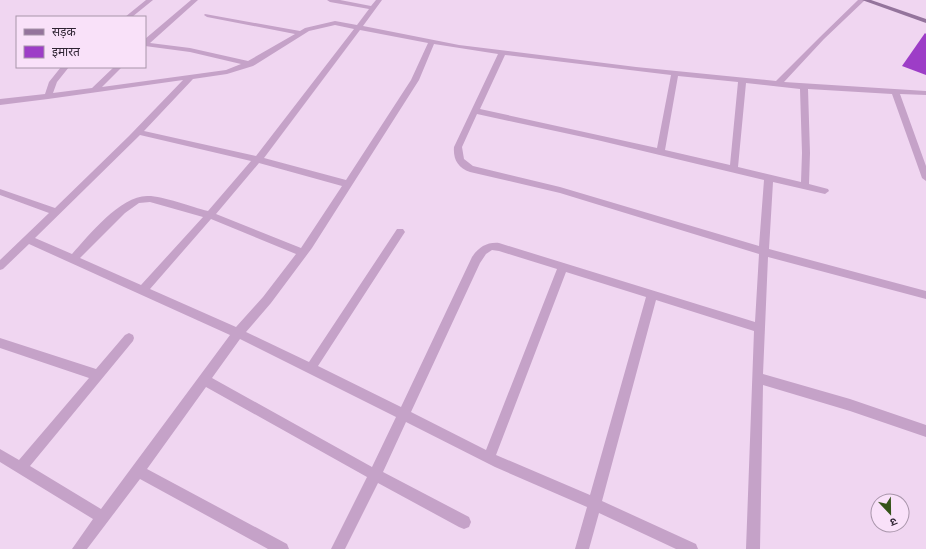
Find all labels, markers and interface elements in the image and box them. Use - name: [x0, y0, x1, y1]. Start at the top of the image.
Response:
- legend: [16, 16, 146, 68]
- text: सड़क: [52, 24, 77, 40]
- text: इमारत: [52, 44, 81, 60]
- north arrow: [870, 493, 910, 533]
- text: उ: [888, 515, 899, 530]

